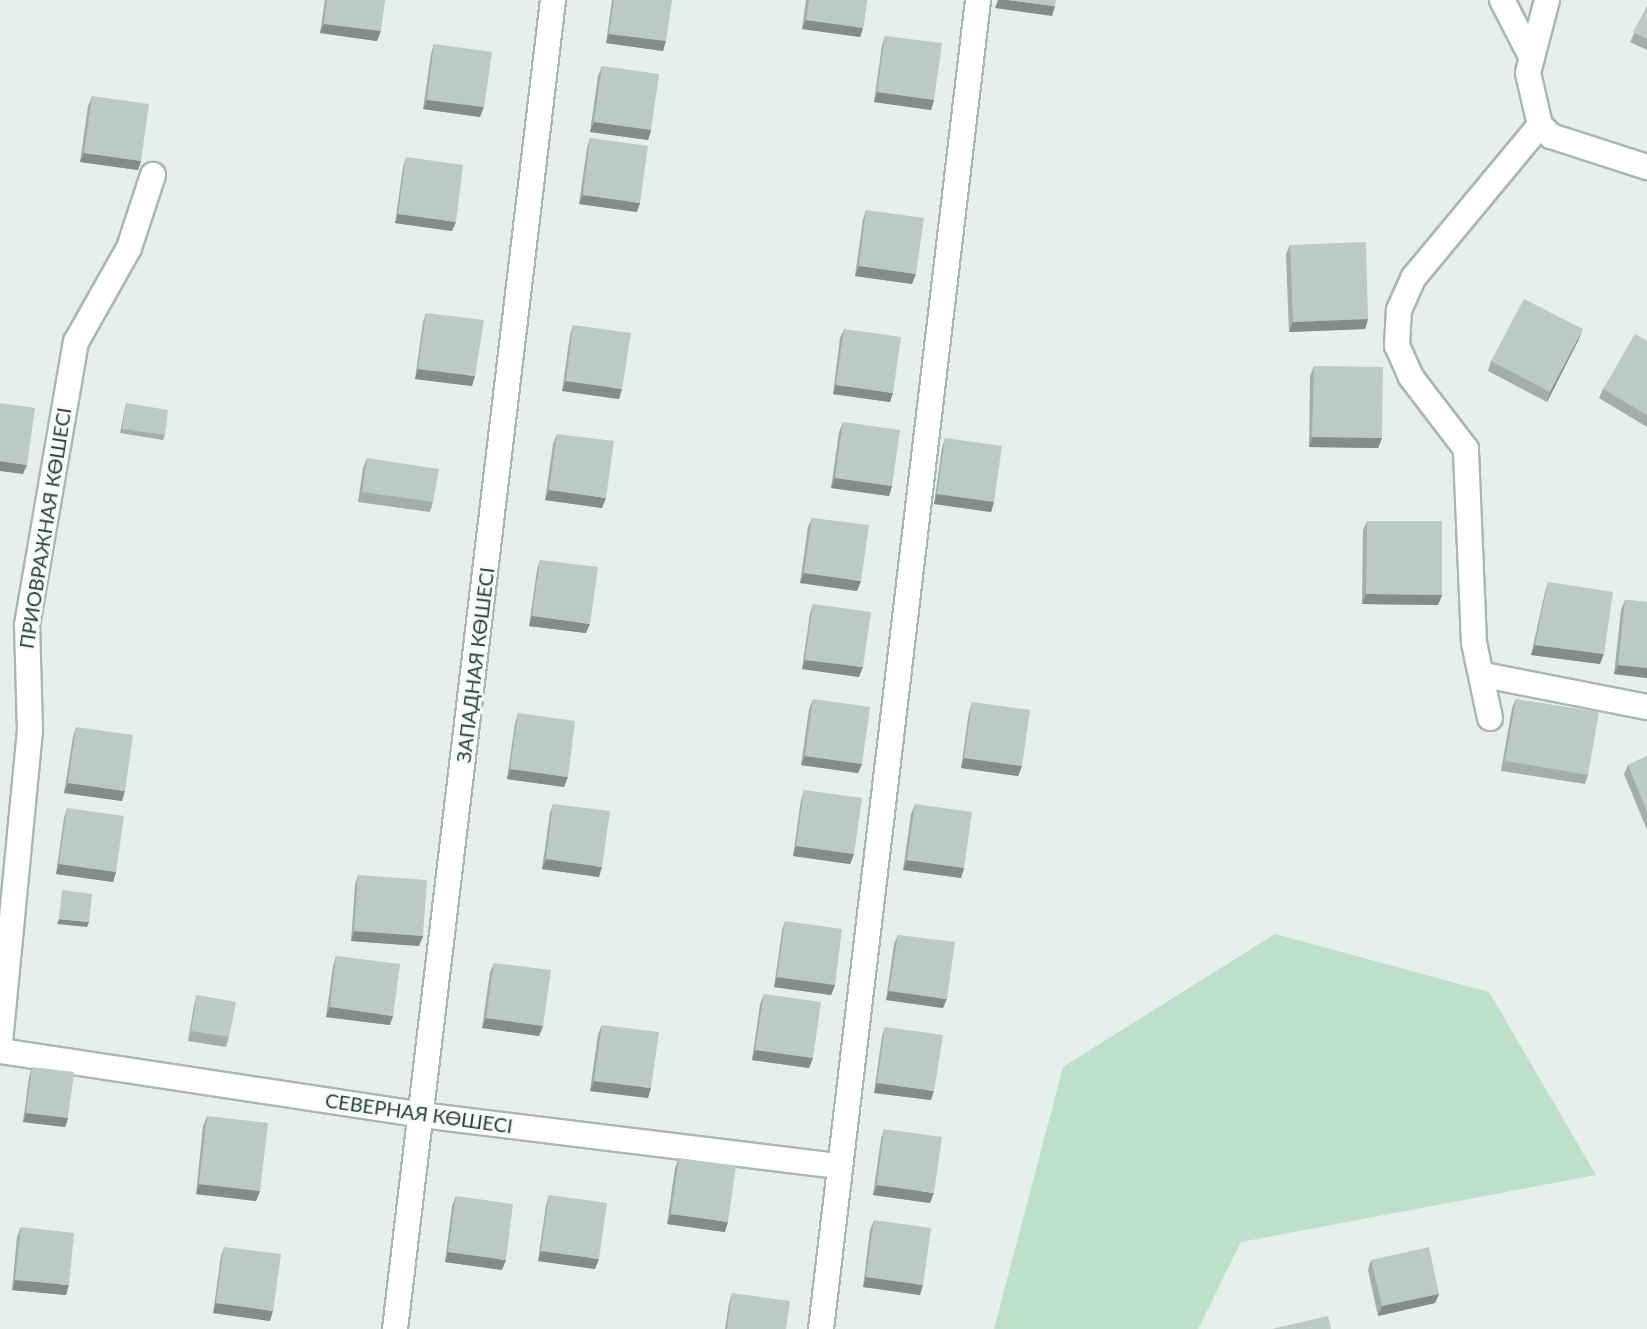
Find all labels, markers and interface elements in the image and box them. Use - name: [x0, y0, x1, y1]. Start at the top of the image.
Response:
- street label: ПРИОВРАЖНАЯ КӨШЕСІ: [14, 406, 76, 650]
- street label: ЗАПАДНАЯ КӨШЕСІ: [451, 566, 499, 764]
- street label: СЕВЕРНАЯ КӨШЕСІ: [324, 1088, 514, 1138]

